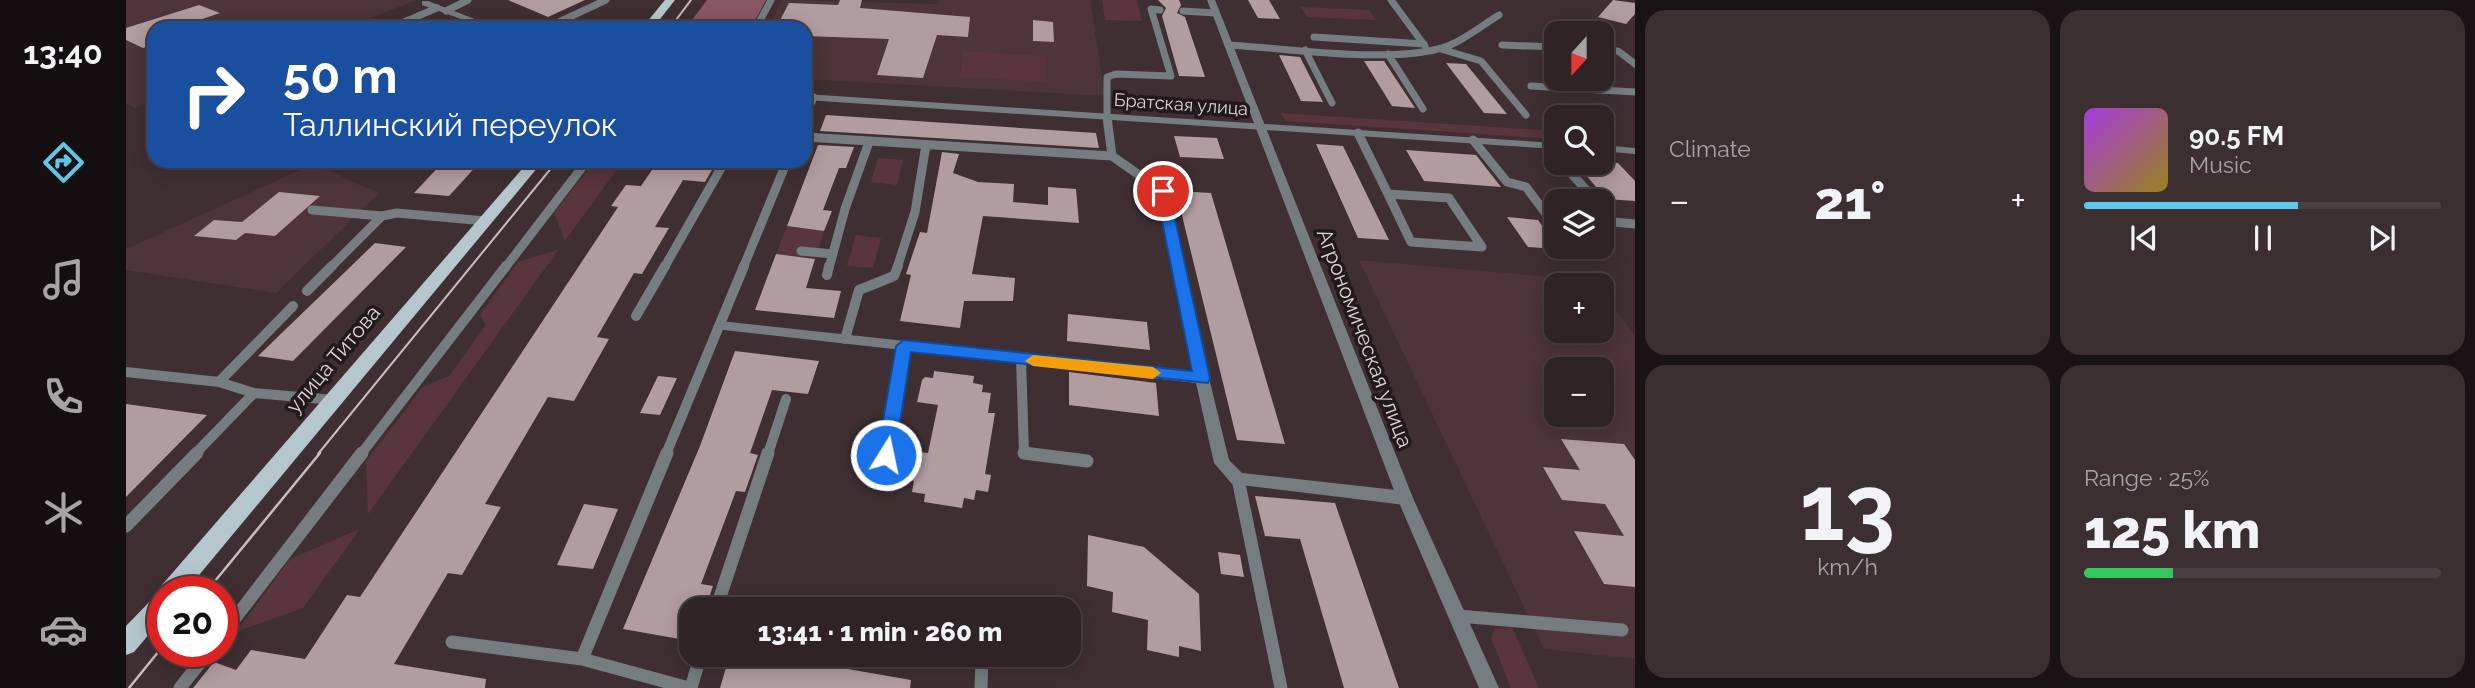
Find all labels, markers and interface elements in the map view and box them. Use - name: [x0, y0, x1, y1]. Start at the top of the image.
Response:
- north arrow: [1544, 21, 1614, 91]
- map controls: [1544, 21, 1614, 427]
- text: 13:40: [23, 34, 103, 71]
- text: 50 m: [283, 47, 398, 104]
- icon: right: [168, 49, 259, 140]
- street label: Братская улица: [1113, 89, 1249, 119]
- button: search: [1544, 105, 1614, 175]
- text: Таллинский переулок: [283, 106, 617, 143]
- text: 90.5 FM: [2189, 121, 2284, 151]
- text: Climate: [1669, 135, 1751, 162]
- icon: directions: [39, 138, 88, 187]
- text: Music: [2189, 151, 2252, 178]
- pin: [1133, 161, 1193, 221]
- text: 21°: [1814, 170, 1885, 231]
- icon: arrive: [1144, 172, 1182, 210]
- text: −: [1669, 178, 1689, 223]
- text: +: [2010, 178, 2026, 223]
- button: layers: [1544, 189, 1614, 259]
- icon: previous: [2125, 219, 2163, 257]
- icon: pause: [2244, 219, 2282, 257]
- icon: next: [2363, 219, 2401, 257]
- street label: Агрономическая улица: [1312, 225, 1418, 451]
- icon: music: [39, 255, 88, 304]
- button: +: [1544, 273, 1614, 343]
- street label: улица Титова: [281, 300, 385, 418]
- button: −: [1544, 357, 1614, 427]
- icon: phone: [39, 372, 88, 421]
- position arrow: [849, 418, 923, 492]
- text: 13: [1800, 454, 1895, 561]
- text: Range · 25%: [2084, 464, 2210, 491]
- icon: climate: [39, 488, 88, 537]
- text: 125 km: [2084, 499, 2260, 560]
- text: km/h: [1817, 553, 1878, 580]
- speed limit sign: 20: [147, 576, 238, 667]
- icon: car: [39, 605, 88, 654]
- text: 13:41 · 1 min · 260 m: [758, 617, 1002, 647]

